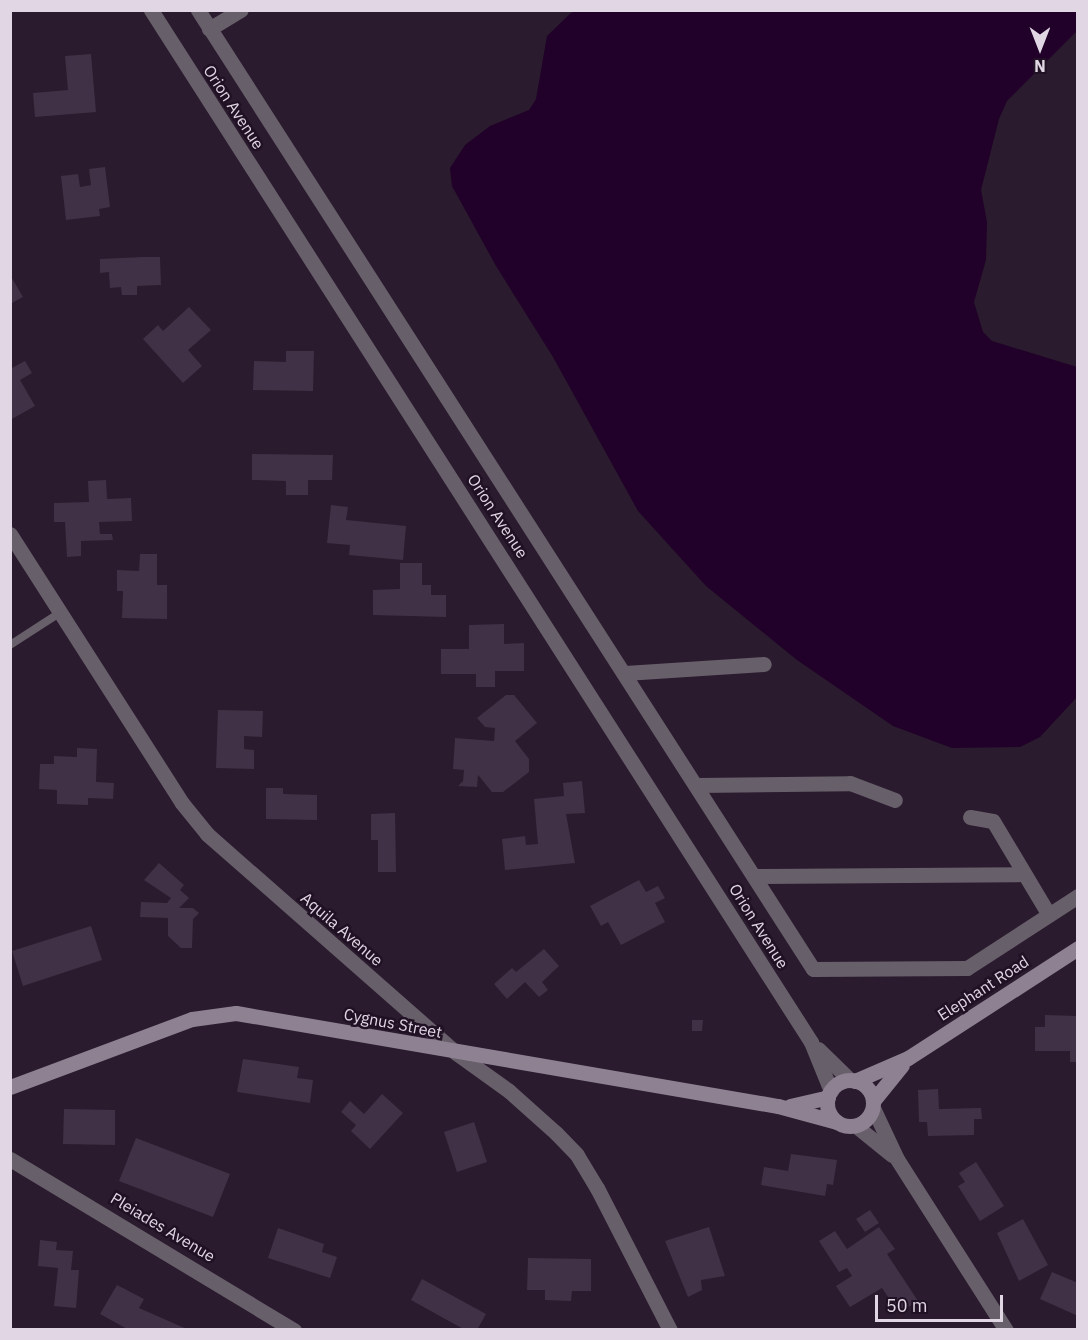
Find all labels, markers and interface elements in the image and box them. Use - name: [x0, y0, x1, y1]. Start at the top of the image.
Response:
- north arrow: [1010, 18, 1070, 78]
- text: N: [1034, 56, 1046, 76]
- street label: Orion Avenue: [200, 61, 268, 153]
- street label: Orion Avenue: [464, 470, 532, 562]
- street label: Orion Avenue: [725, 880, 793, 972]
- street label: Aquila Avenue: [297, 888, 387, 970]
- street label: Elephant Road: [934, 951, 1032, 1025]
- street label: Cygnus Street: [342, 1004, 444, 1042]
- street label: Pleiades Avenue: [107, 1188, 219, 1266]
- scale bar: [878, 1283, 1006, 1321]
- text: 50 m: [886, 1294, 928, 1317]

